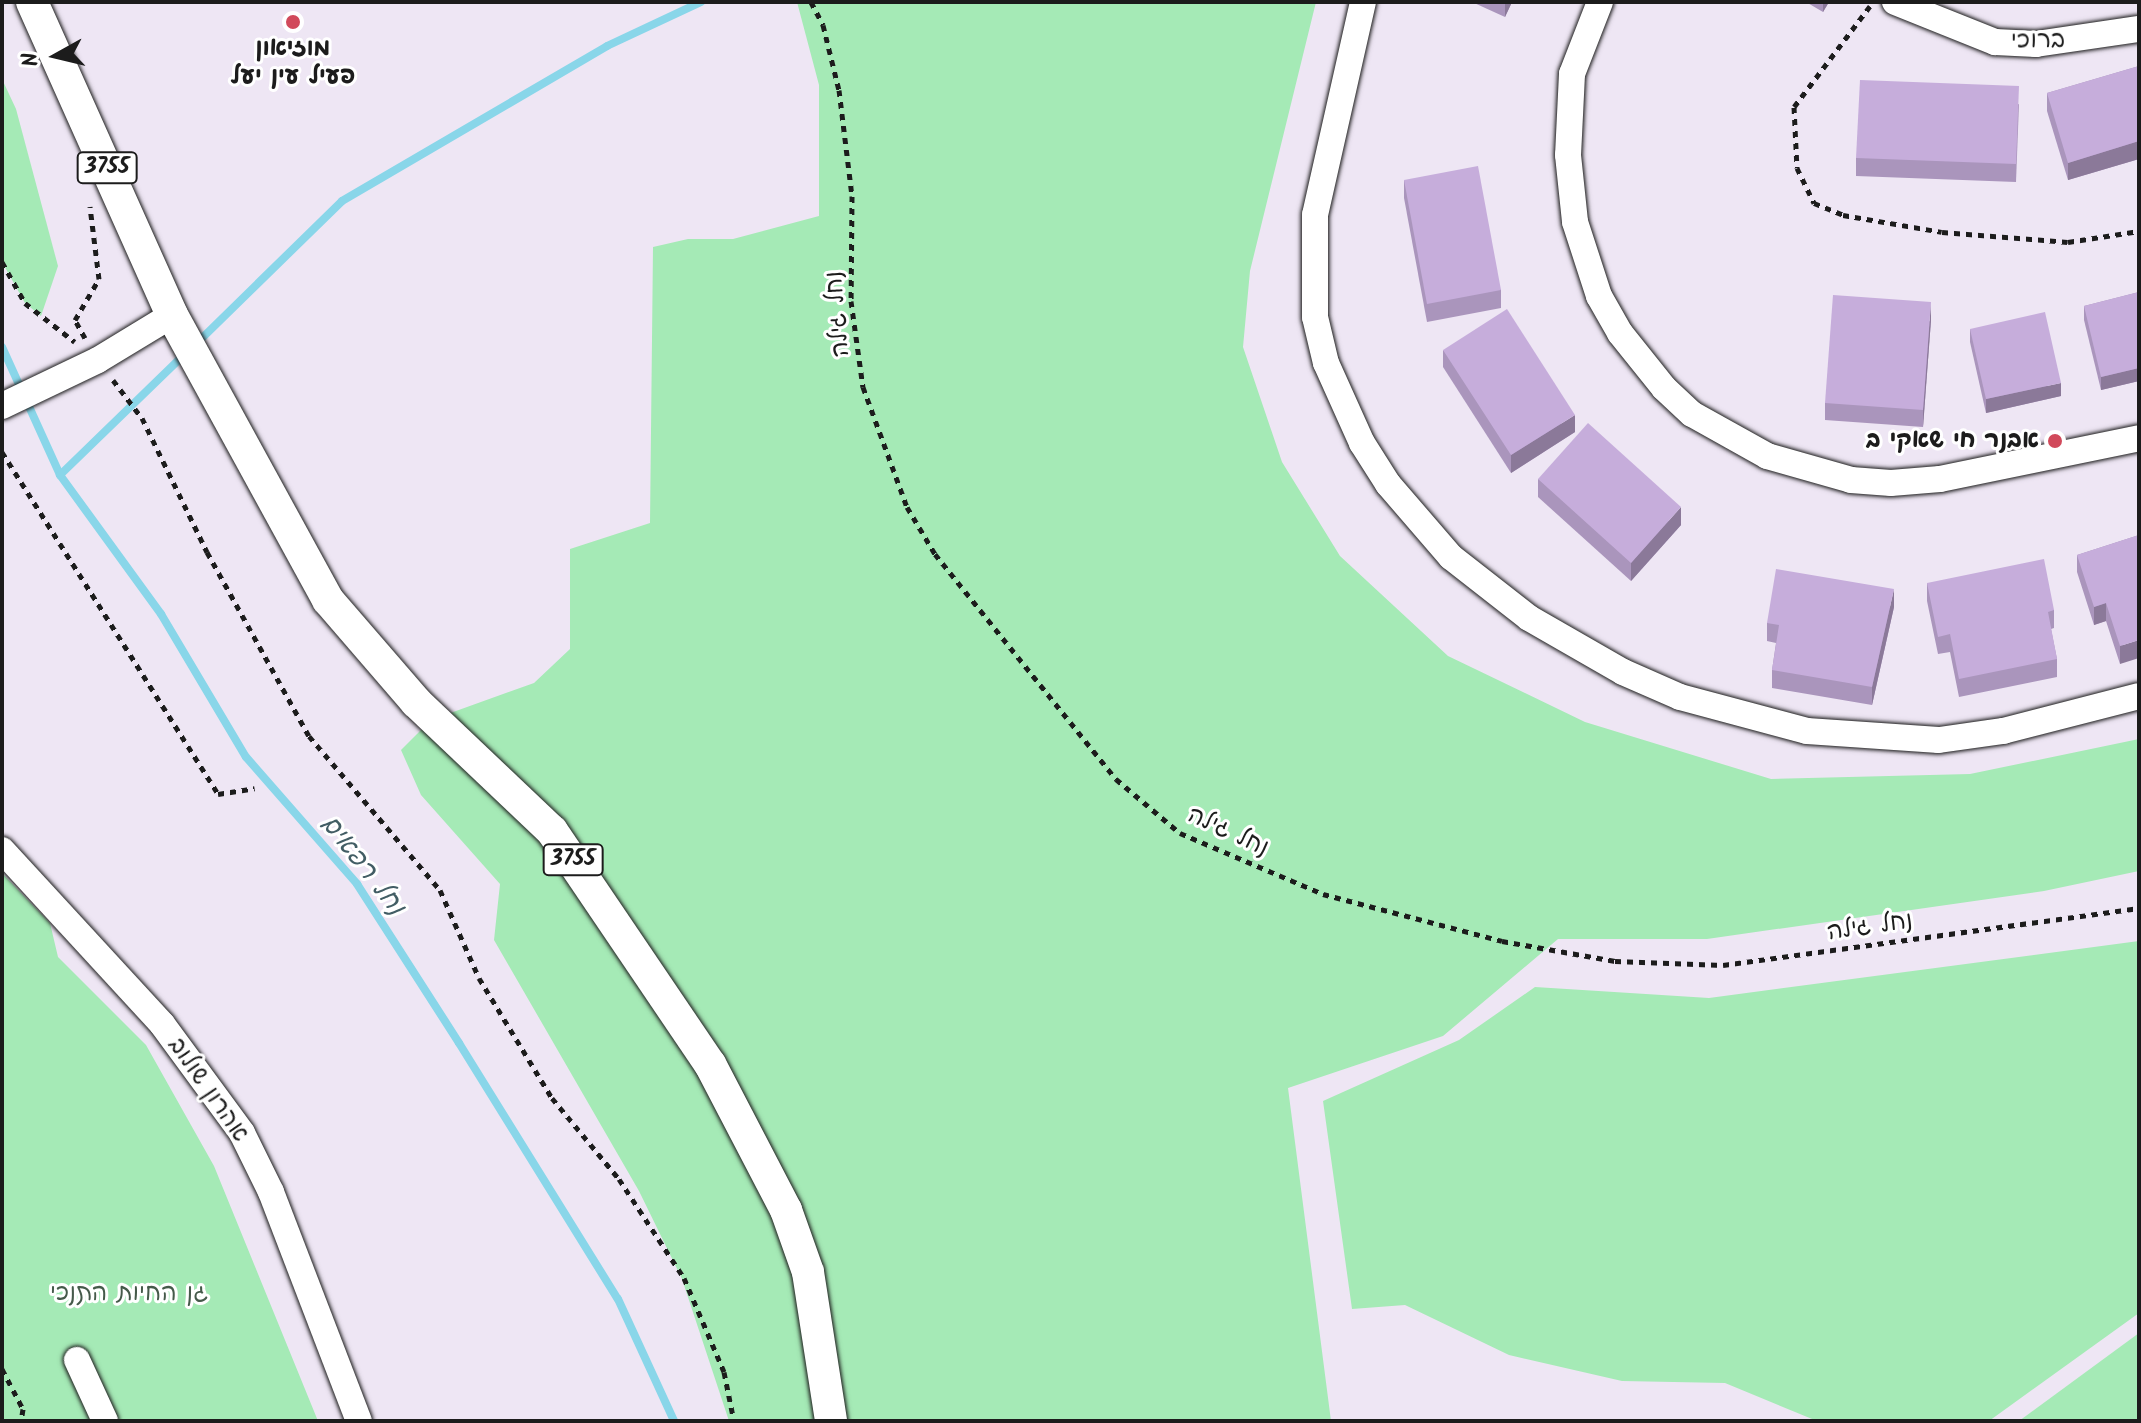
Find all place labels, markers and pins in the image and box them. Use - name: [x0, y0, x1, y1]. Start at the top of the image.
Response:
- marker: מוזיאון פעיל עין יעל: [284, 13, 302, 31]
- place label: מוזיאון פעיל עין יעל: [231, 35, 355, 91]
- place label: אבנר חי שאקי ב: [1866, 427, 2039, 455]
- marker: אבנר חי שאקי ב: [2046, 432, 2064, 450]

